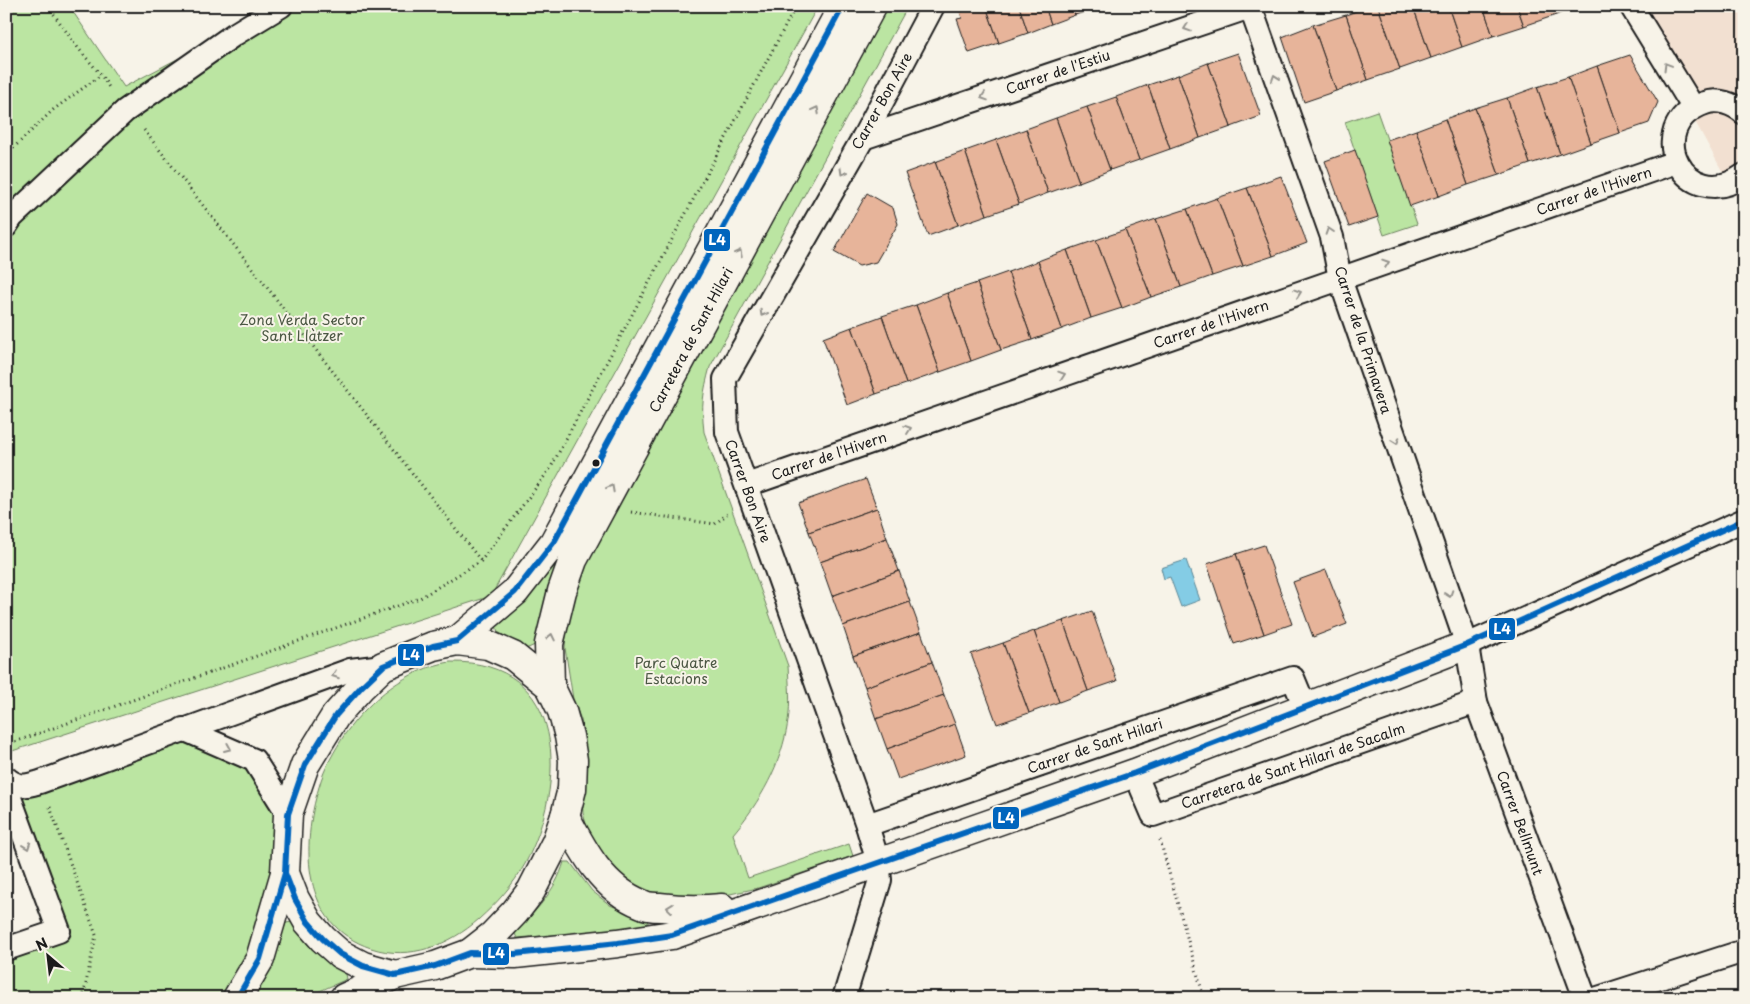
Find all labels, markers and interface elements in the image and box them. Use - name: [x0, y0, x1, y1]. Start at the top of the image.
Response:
- one-way arrow: [1184, 23, 1192, 33]
- street label: Carrer de l'Estiu: [1003, 44, 1113, 99]
- street label: Carrer Bon Aire: [846, 48, 917, 153]
- one-way arrow: [1664, 62, 1674, 71]
- one-way arrow: [1271, 74, 1281, 83]
- one-way arrow: [980, 92, 989, 102]
- one-way arrow: [810, 106, 820, 115]
- street label: Carrer de l'Hivern: [1533, 161, 1654, 220]
- one-way arrow: [839, 167, 849, 176]
- line badge: L4: [703, 228, 731, 252]
- one-way arrow: [1325, 228, 1335, 236]
- text: L4: [708, 229, 726, 250]
- one-way arrow: [733, 249, 743, 258]
- one-way arrow: [1382, 259, 1390, 269]
- street label: Carretera de Sant Hilari: [643, 263, 738, 416]
- street label: Carrer de la Primavera: [1330, 263, 1397, 417]
- one-way arrow: [1293, 289, 1302, 299]
- street label: Carrer de l'Hivern: [1150, 294, 1271, 353]
- one-way arrow: [759, 308, 769, 317]
- park label: Zona Verda Sector Sant Llàtzer: [239, 309, 365, 346]
- one-way arrow: [1057, 371, 1066, 381]
- one-way arrow: [904, 425, 912, 435]
- street label: Carrer de l'Hivern: [768, 426, 889, 485]
- street label: Carrer Bon Aire: [720, 436, 777, 546]
- one-way arrow: [1390, 436, 1400, 444]
- unlabelled marker: [591, 458, 601, 468]
- one-way arrow: [605, 484, 615, 493]
- one-way arrow: [1444, 589, 1454, 598]
- line badge: L4: [1488, 617, 1516, 641]
- text: L4: [1493, 618, 1511, 639]
- one-way arrow: [545, 633, 556, 642]
- line badge: L4: [397, 643, 425, 667]
- text: L4: [402, 644, 420, 665]
- park label: Parc Quatre Estacions: [635, 652, 717, 689]
- one-way arrow: [332, 669, 340, 679]
- street label: Carrer de Sant Hilari: [1024, 712, 1165, 779]
- street label: Carretera de Sant Hilari de Sacalm: [1178, 717, 1408, 814]
- one-way arrow: [223, 742, 232, 753]
- street label: Carrer Bellmunt: [1492, 768, 1549, 878]
- line badge: L4: [992, 806, 1020, 830]
- text: L4: [997, 807, 1015, 828]
- one-way arrow: [21, 841, 31, 849]
- one-way arrow: [666, 904, 674, 914]
- north arrow: [22, 932, 72, 982]
- text: N: [32, 932, 51, 956]
- line badge: L4: [482, 942, 510, 966]
- text: L4: [487, 942, 505, 963]

